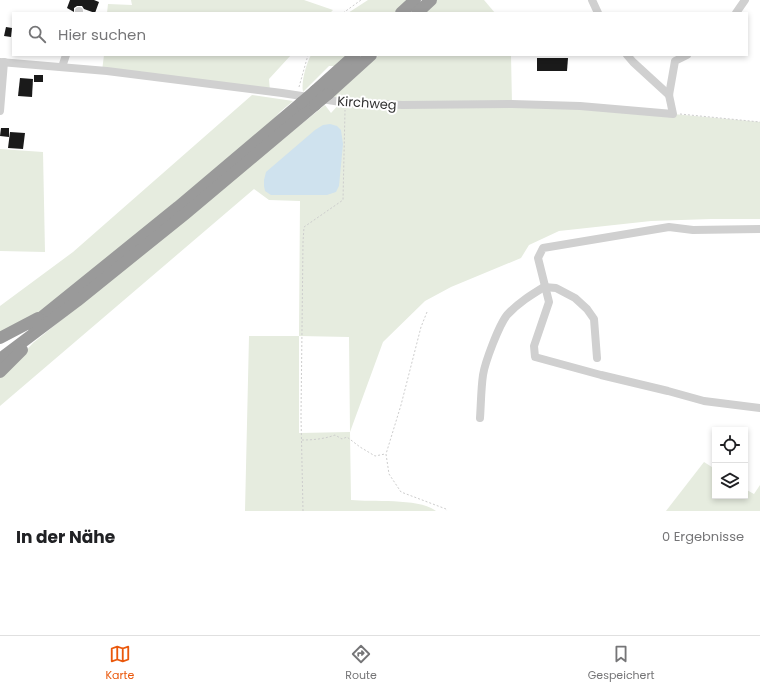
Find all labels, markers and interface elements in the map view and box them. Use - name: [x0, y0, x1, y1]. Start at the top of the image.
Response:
- search box: [12, 12, 748, 56]
- icon: search: [26, 23, 48, 45]
- text: Hier suchen: [58, 24, 146, 45]
- street label: Kirchweg: [337, 91, 397, 115]
- map controls: [712, 427, 748, 499]
- button: locate: [712, 427, 748, 463]
- button: layers: [712, 463, 748, 499]
- text: In der Nähe: [16, 525, 115, 549]
- text: 0 Ergebnisse: [662, 527, 744, 546]
- tab: Karte: [105, 643, 134, 684]
- tab: Route: [345, 643, 377, 684]
- tab: Gespeichert: [588, 643, 655, 684]

